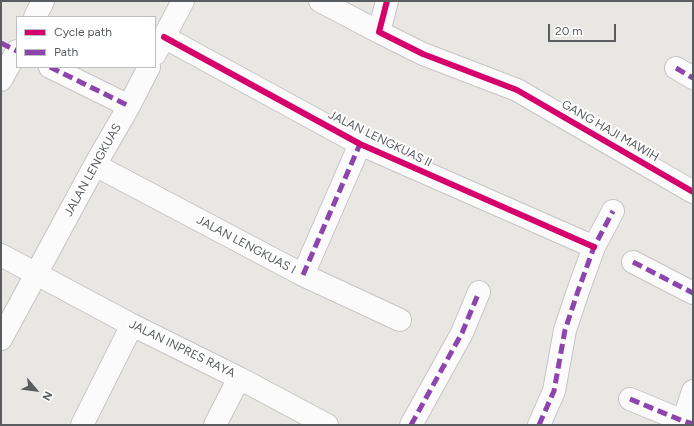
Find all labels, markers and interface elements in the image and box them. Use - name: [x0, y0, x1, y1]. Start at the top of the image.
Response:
- legend: [16, 16, 156, 68]
- scale bar: [550, 16, 618, 42]
- text: 20 m: [555, 24, 583, 38]
- text: Cycle path: [54, 25, 112, 39]
- text: Path: [54, 45, 78, 59]
- street label: GANG HAJI MAWIH: [559, 97, 661, 165]
- street label: JALAN LENGKUAS II: [326, 108, 434, 170]
- street label: JALAN LENGKUAS: [62, 121, 124, 219]
- street label: JALAN LENGKUAS I: [194, 213, 298, 277]
- street label: JALAN INPRES RAYA: [127, 317, 237, 381]
- north arrow: [16, 370, 56, 410]
- text: N: [39, 389, 55, 403]

